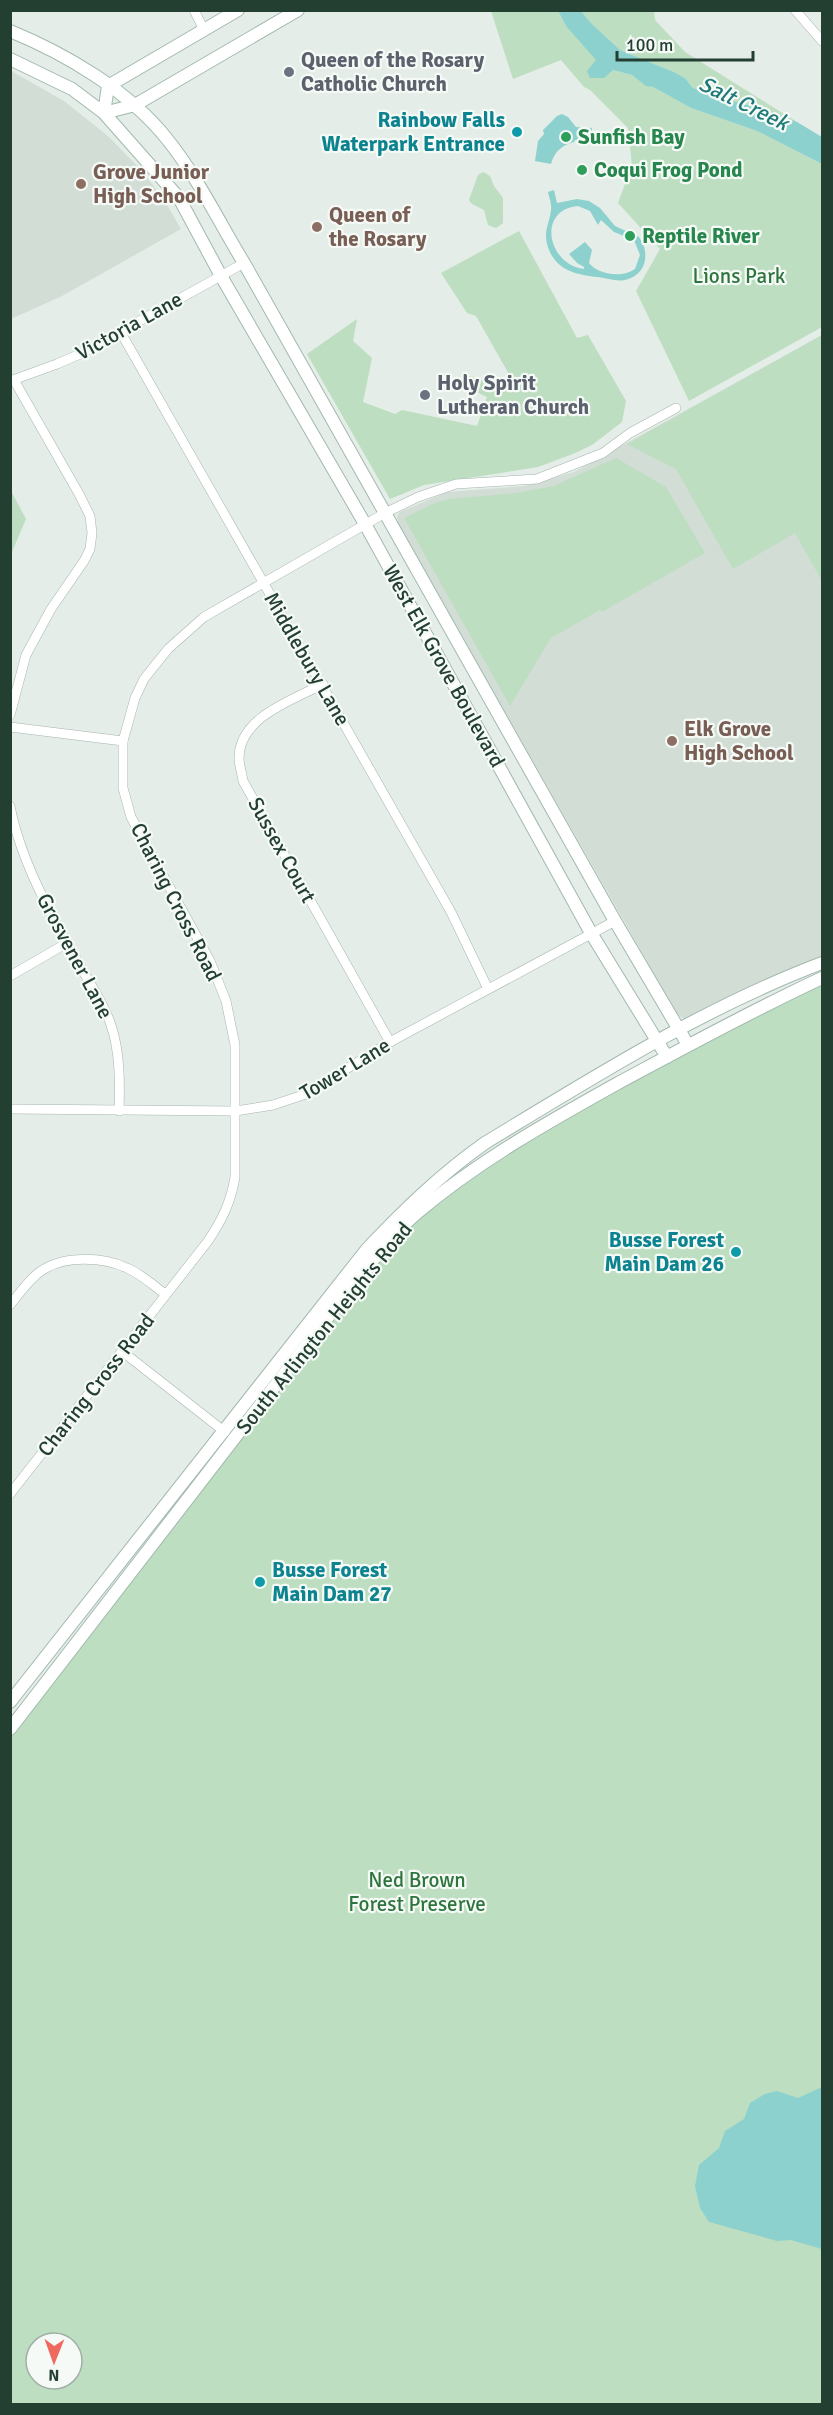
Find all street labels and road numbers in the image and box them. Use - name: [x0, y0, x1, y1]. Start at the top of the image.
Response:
- street label: Victoria Lane: [71, 286, 187, 366]
- street label: West Elk Grove Boulevard: [377, 560, 511, 772]
- street label: Middlebury Lane: [258, 588, 356, 730]
- street label: Sussex Court: [242, 793, 322, 907]
- street label: Charing Cross Road: [125, 818, 227, 986]
- street label: Grosvener Lane: [31, 889, 119, 1023]
- street label: Tower Lane: [295, 1032, 395, 1106]
- street label: South Arlington Heights Road: [230, 1217, 418, 1439]
- street label: Charing Cross Road: [32, 1308, 160, 1462]

